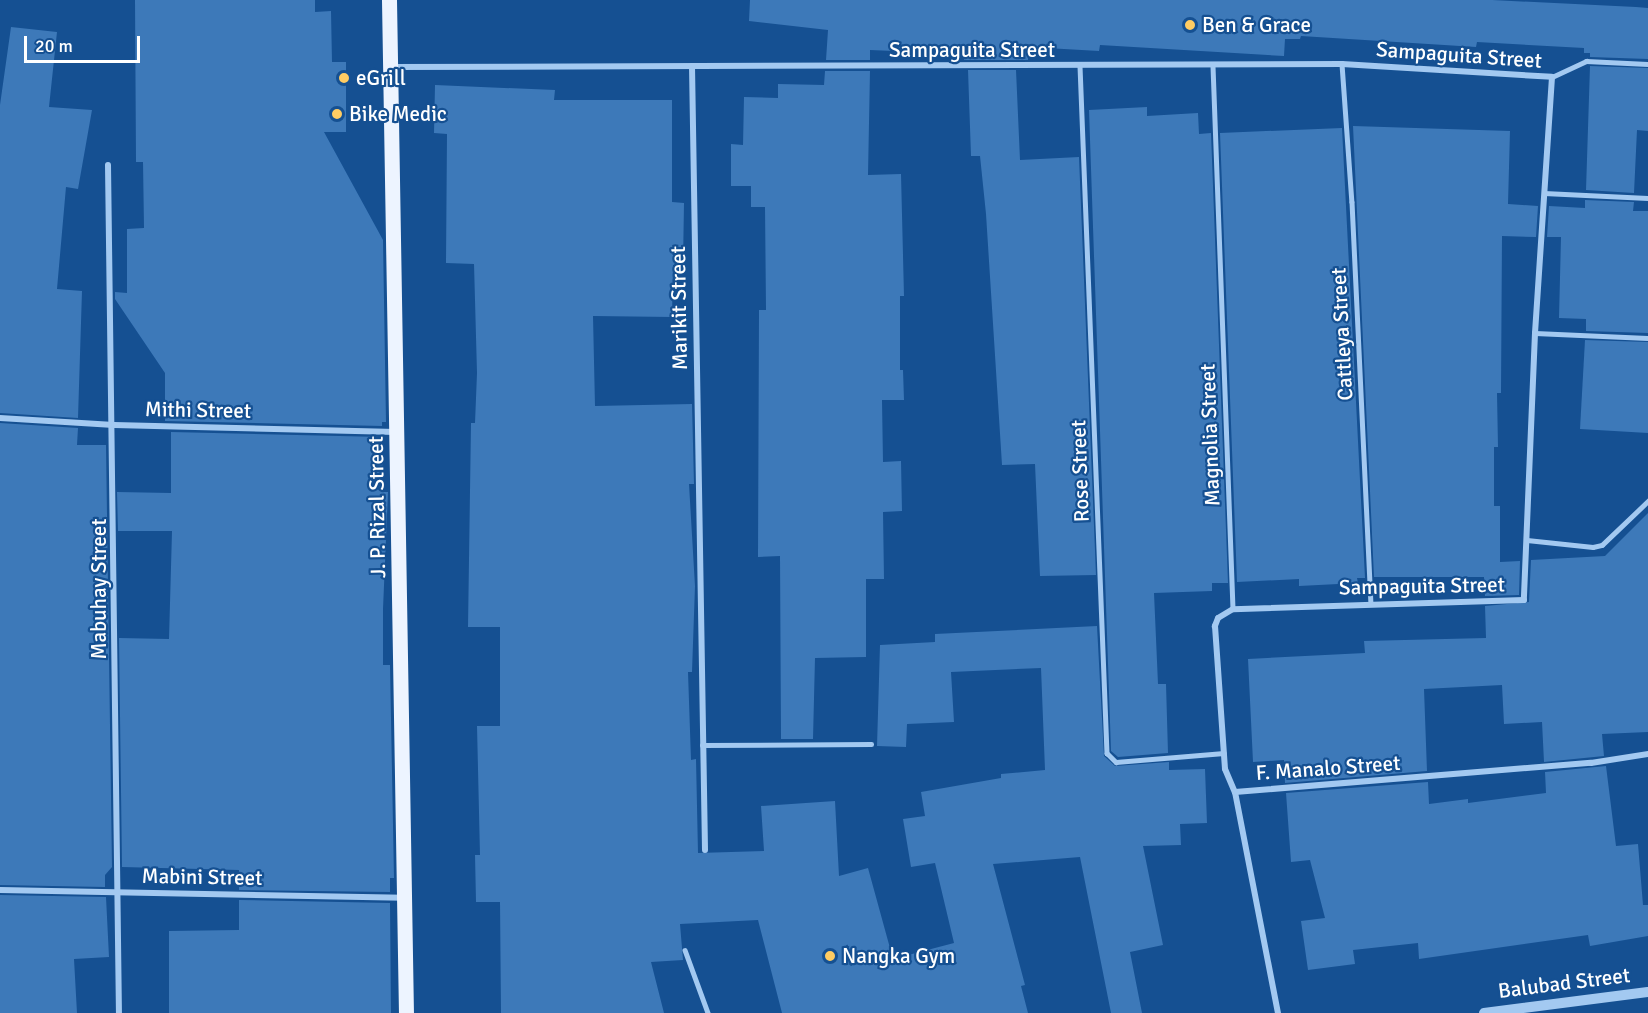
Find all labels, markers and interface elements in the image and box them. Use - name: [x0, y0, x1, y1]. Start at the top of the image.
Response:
- place label: Ben & Grace: [1202, 12, 1311, 38]
- marker: Ben & Grace: [1183, 18, 1197, 32]
- scale bar: [27, 24, 142, 62]
- text: 20 m: [35, 35, 73, 57]
- street label: Sampaguita Street: [889, 37, 1055, 63]
- street label: Sampaguita Street: [1375, 37, 1543, 73]
- place label: eGrill: [356, 65, 406, 91]
- marker: eGrill: [337, 71, 351, 85]
- place label: Bike Medic: [349, 101, 447, 127]
- marker: Bike Medic: [330, 107, 344, 121]
- street label: Marikit Street: [665, 246, 693, 370]
- street label: Cattleya Street: [1326, 267, 1358, 401]
- street label: Magnolia Street: [1195, 363, 1225, 507]
- street label: Mithi Street: [145, 396, 251, 424]
- street label: Rose Street: [1066, 419, 1094, 523]
- street label: J. P. Rizal Street: [363, 436, 391, 578]
- street label: Mabuhay Street: [86, 518, 112, 660]
- street label: Sampaguita Street: [1339, 572, 1505, 600]
- street label: F. Manalo Street: [1255, 750, 1401, 786]
- street label: Mabini Street: [141, 863, 263, 891]
- place label: Nangka Gym: [842, 943, 955, 969]
- marker: Nangka Gym: [823, 949, 837, 963]
- street label: Balubad Street: [1497, 962, 1631, 1004]

